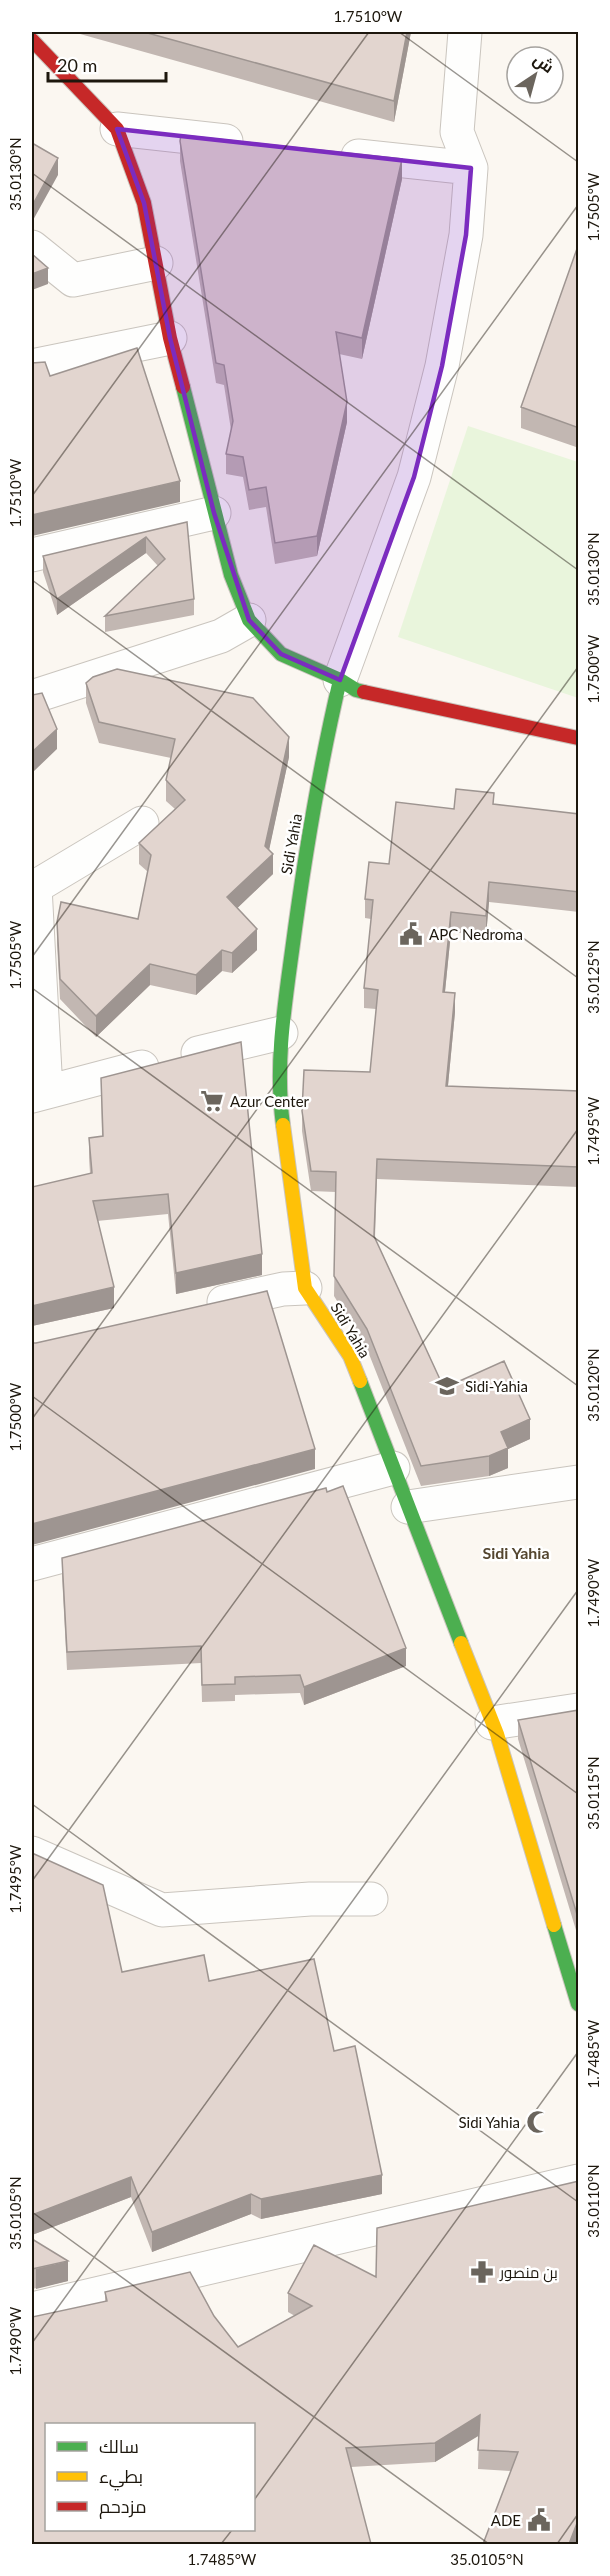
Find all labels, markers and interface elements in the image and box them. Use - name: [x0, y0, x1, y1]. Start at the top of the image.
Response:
- text: 1.7510°W: [334, 7, 403, 25]
- scale bar: [48, 45, 166, 83]
- north arrow: [505, 45, 565, 105]
- text: ش: [530, 49, 558, 77]
- text: 20 m: [57, 54, 97, 76]
- text: 35.0130°N: [6, 137, 24, 211]
- text: 1.7505°W: [584, 172, 602, 241]
- text: 1.7510°W: [6, 458, 24, 527]
- text: 35.0130°N: [584, 532, 602, 606]
- text: 1.7500°W: [584, 634, 602, 703]
- street label: Sidi Yahia: [277, 812, 305, 876]
- text: 1.7505°W: [6, 920, 24, 989]
- public building icon: APC Nedroma: [398, 921, 424, 947]
- place label: APC Nedroma: [429, 925, 523, 943]
- text: 35.0125°N: [584, 940, 602, 1014]
- supermarket icon: Azur Center: [199, 1088, 225, 1114]
- place label: Azur Center: [230, 1092, 310, 1110]
- text: 1.7495°W: [584, 1096, 602, 1165]
- street label: Sidi Yahia: [327, 1299, 375, 1361]
- text: 35.0120°N: [584, 1348, 602, 1422]
- school or university icon: Sidi-Yahia: [434, 1373, 460, 1399]
- place label: Sidi-Yahia: [465, 1377, 528, 1395]
- text: 1.7500°W: [6, 1382, 24, 1451]
- district label: Sidi Yahia: [482, 1543, 550, 1562]
- text: 1.7490°W: [584, 1558, 602, 1627]
- text: 35.0115°N: [584, 1756, 602, 1830]
- text: 1.7495°W: [6, 1844, 24, 1913]
- text: 1.7485°W: [584, 2019, 602, 2088]
- mosque icon: Sidi Yahia: [525, 2109, 551, 2135]
- place label: Sidi Yahia: [459, 2113, 520, 2131]
- text: 35.0110°N: [584, 2164, 602, 2238]
- text: 35.0105°N: [6, 2176, 24, 2250]
- pharmacy icon: بن منصور: [469, 2259, 495, 2285]
- place label: بن منصور: [499, 2263, 558, 2283]
- text: 1.7490°W: [6, 2306, 24, 2375]
- legend: [45, 2423, 255, 2531]
- text: سالك: [99, 2435, 139, 2457]
- text: بطيء: [99, 2465, 143, 2491]
- text: مزدحم: [99, 2495, 147, 2519]
- public building icon: ADE: [526, 2507, 552, 2533]
- place label: ADE: [491, 2511, 521, 2529]
- text: 1.7485°W: [188, 2550, 257, 2568]
- text: 35.0105°N: [450, 2550, 524, 2568]

